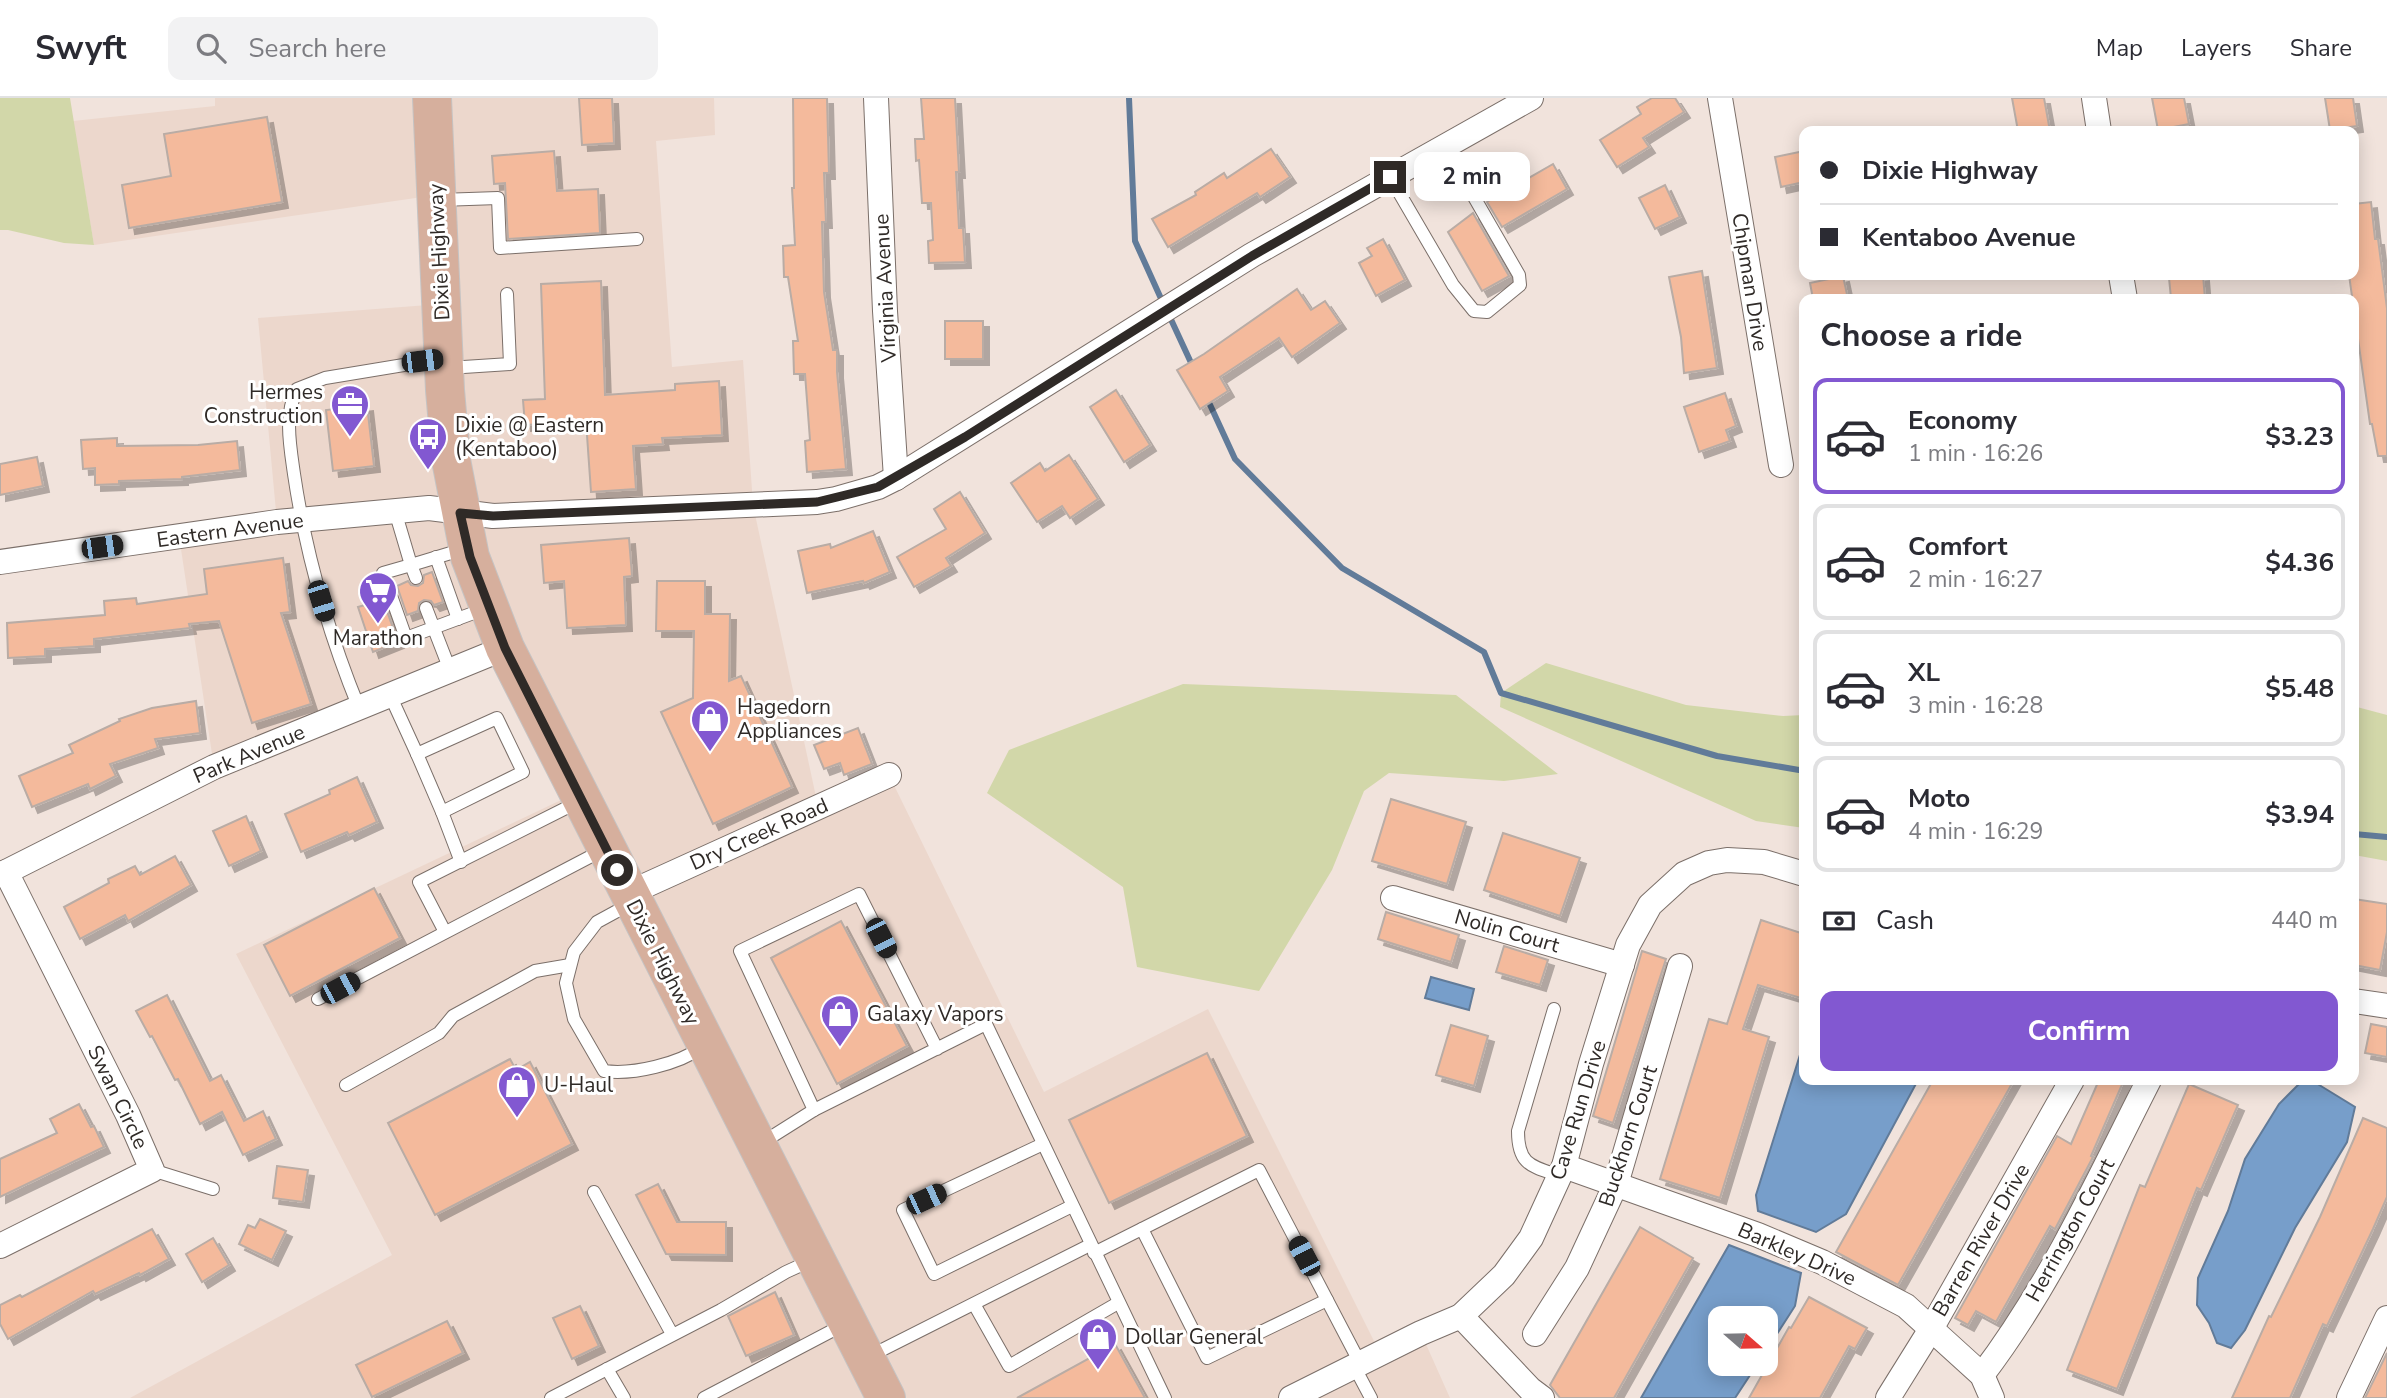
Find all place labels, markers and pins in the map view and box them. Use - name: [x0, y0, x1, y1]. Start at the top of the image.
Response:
- place label: Hermes Construction: [204, 378, 323, 430]
- office icon: Hermes Construction: [329, 383, 371, 438]
- place label: Dixie @ Eastern (Kentaboo): [455, 411, 604, 463]
- bus stop icon: Dixie @ Eastern (Kentaboo): [407, 416, 449, 471]
- supermarket icon: Marathon: [357, 570, 399, 625]
- place label: Marathon: [333, 624, 423, 652]
- place label: Hagedorn Appliances: [737, 693, 842, 745]
- shop icon: Hagedorn Appliances: [689, 698, 731, 753]
- shop icon: Galaxy Vapors: [819, 993, 861, 1048]
- place label: Galaxy Vapors: [867, 1000, 1004, 1028]
- shop icon: U-Haul: [496, 1064, 538, 1119]
- place label: U-Haul: [544, 1071, 614, 1099]
- shop icon: Dollar General: [1077, 1316, 1119, 1371]
- place label: Dollar General: [1125, 1323, 1264, 1351]

